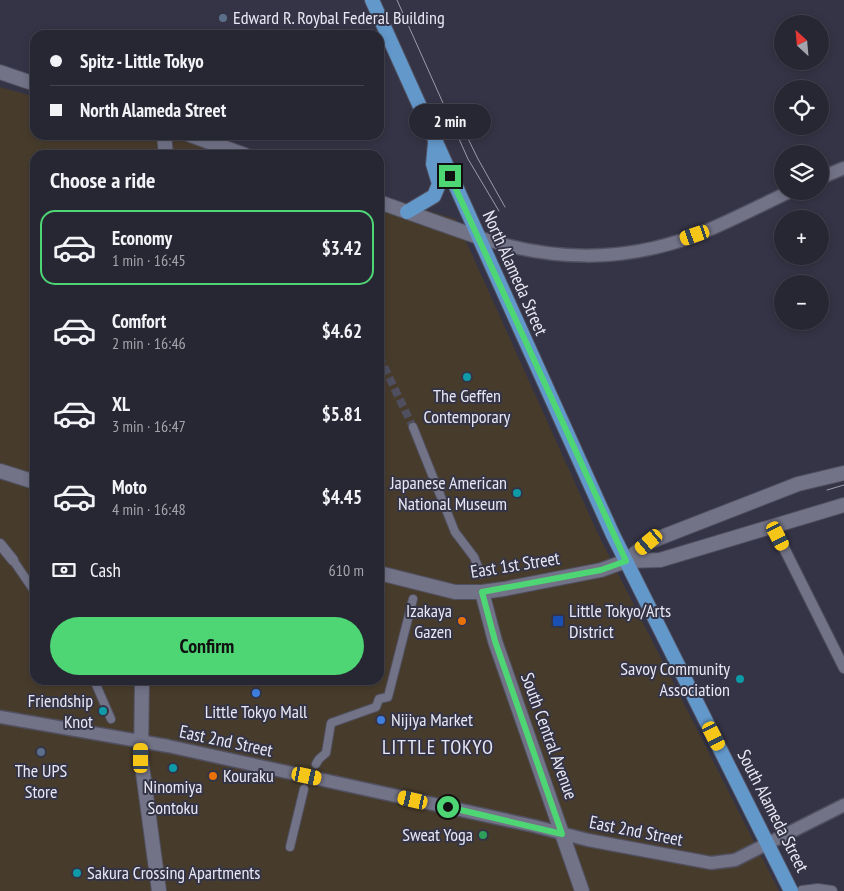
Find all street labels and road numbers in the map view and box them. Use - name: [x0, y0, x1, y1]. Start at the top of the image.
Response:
- street label: North Alameda Street: [478, 207, 553, 339]
- street label: East 1st Street: [469, 546, 561, 583]
- street label: South Central Avenue: [516, 669, 583, 802]
- street label: East 2nd Street: [177, 719, 275, 762]
- street label: South Alameda Street: [733, 746, 814, 876]
- street label: East 2nd Street: [587, 810, 685, 851]

